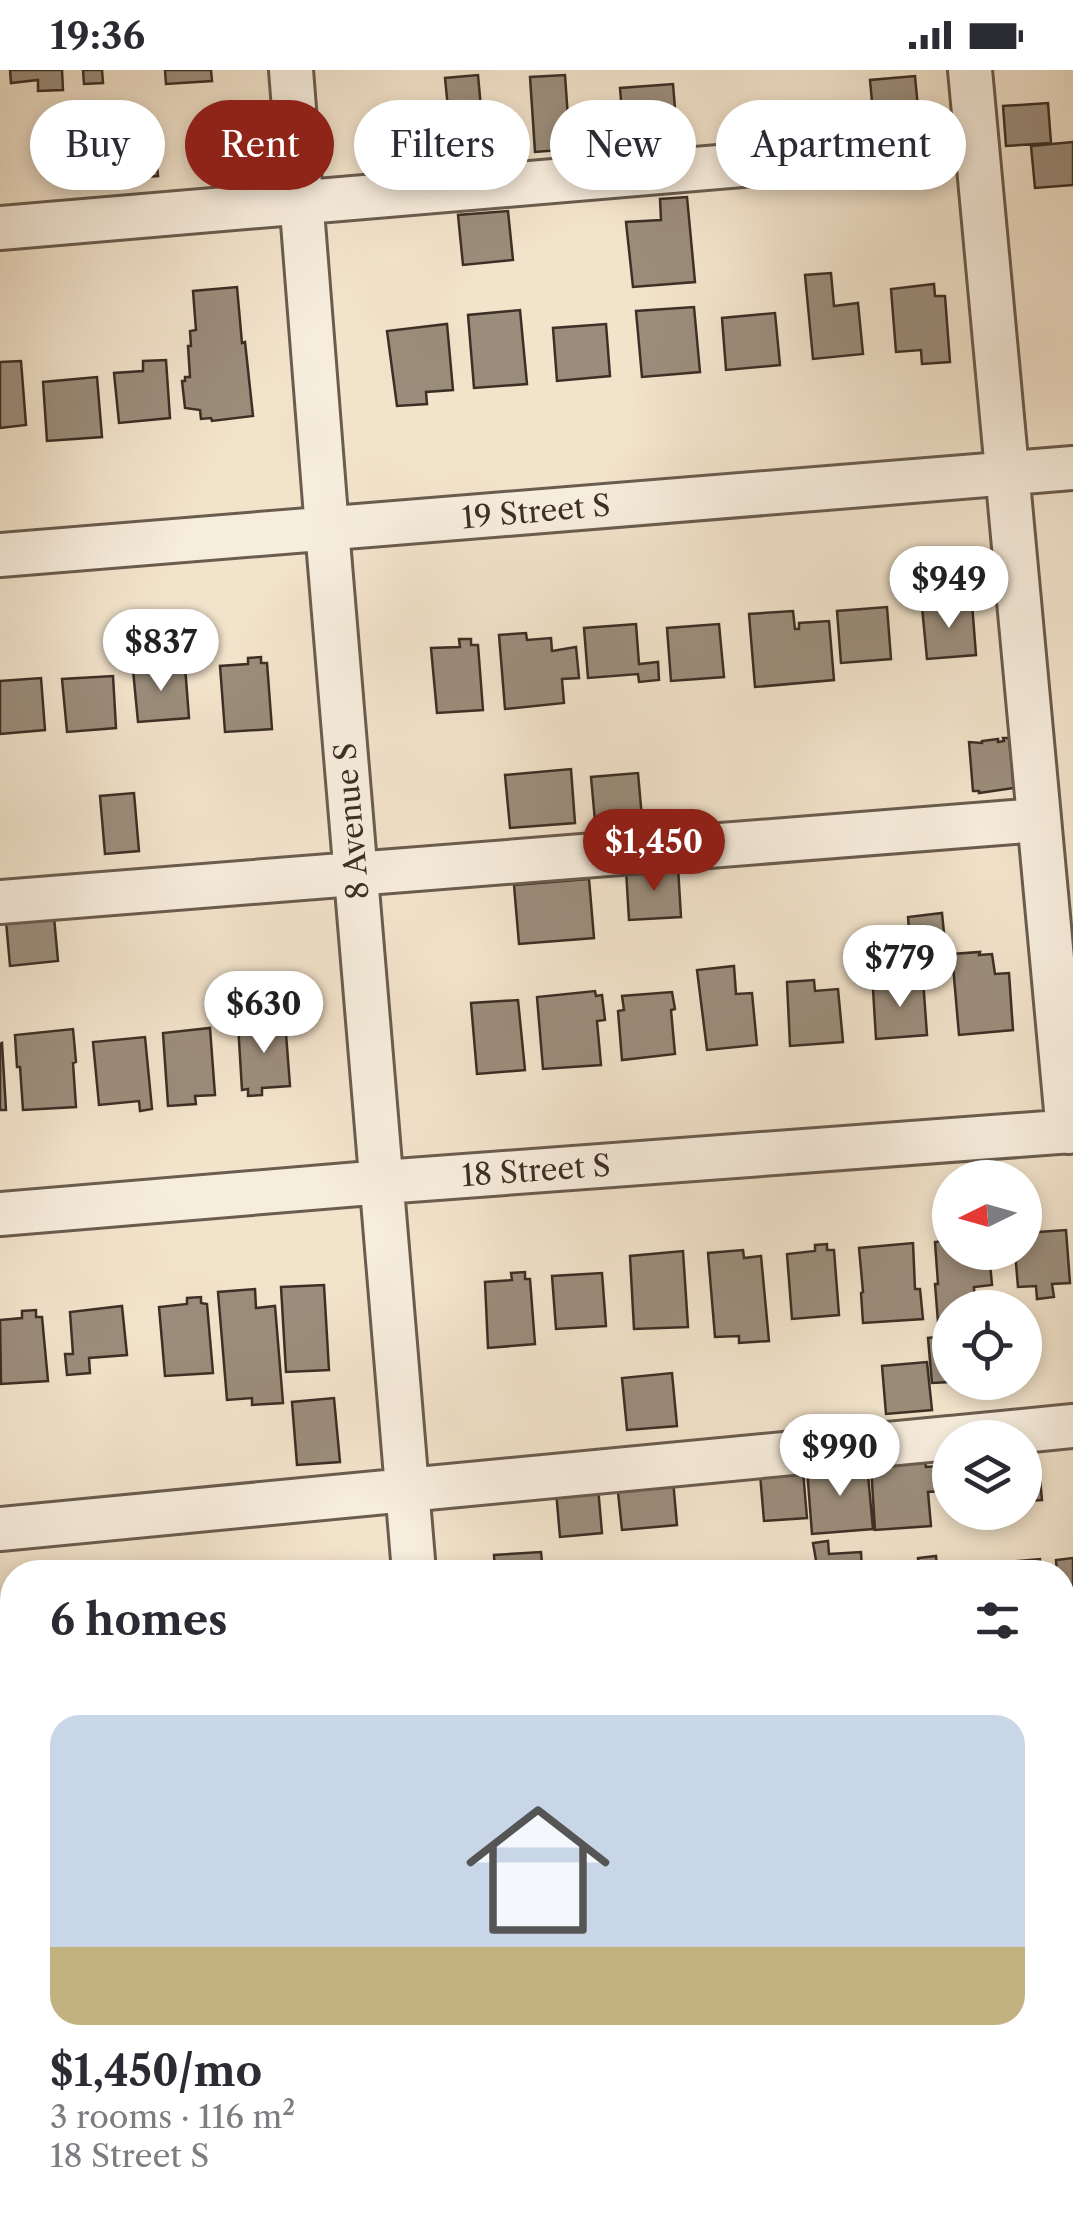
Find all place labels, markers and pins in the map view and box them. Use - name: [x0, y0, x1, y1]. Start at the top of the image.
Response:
- pin: $949: [890, 546, 1008, 631]
- pin: $837: [102, 609, 220, 694]
- pin: $1,450: [573, 809, 735, 894]
- pin: $779: [841, 925, 959, 1010]
- pin: $630: [205, 971, 323, 1056]
- pin: $990: [781, 1414, 899, 1499]

